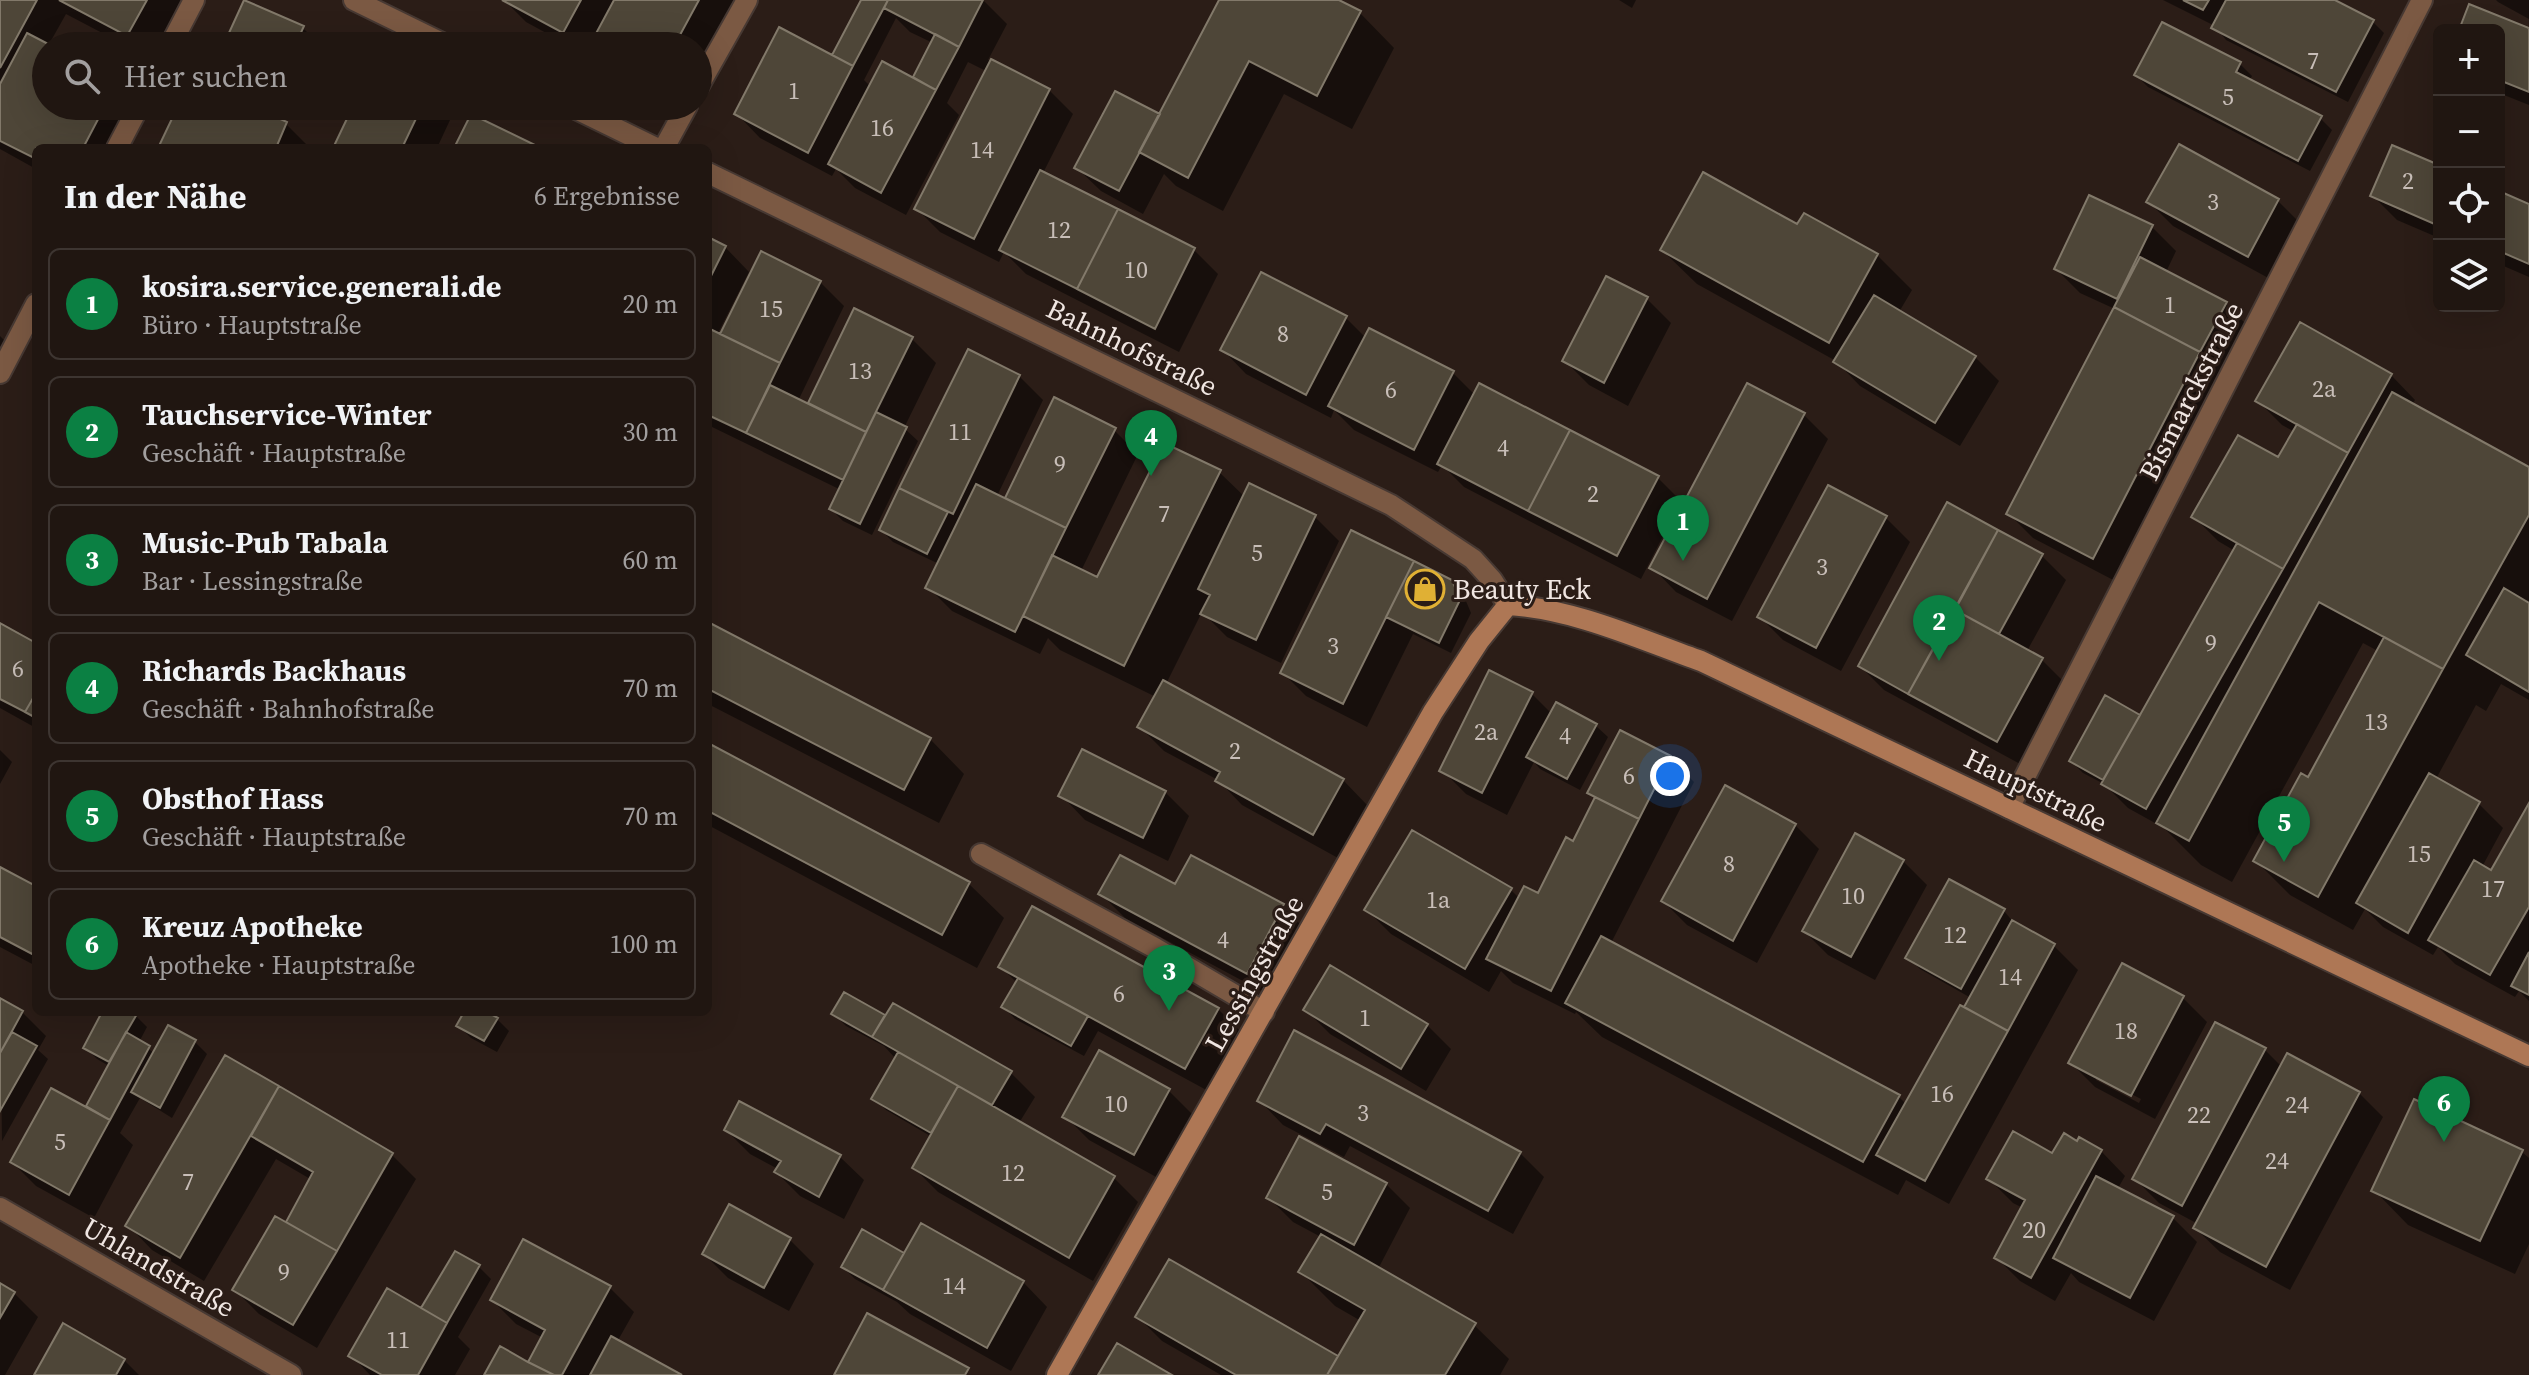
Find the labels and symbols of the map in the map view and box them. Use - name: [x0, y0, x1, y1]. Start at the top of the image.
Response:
- house number: 7: [2307, 44, 2319, 77]
- house number: 1: [788, 74, 800, 107]
- house number: 5: [2222, 80, 2234, 113]
- house number: 16: [870, 111, 894, 144]
- house number: 14: [970, 133, 994, 166]
- house number: 2: [2402, 164, 2414, 197]
- house number: 3: [2207, 185, 2219, 218]
- house number: 12: [1047, 213, 1071, 246]
- house number: 10: [1124, 253, 1148, 286]
- house number: 1: [2164, 288, 2176, 321]
- street label: Bahnhofstraße: [1040, 289, 1224, 405]
- house number: 15: [759, 292, 783, 325]
- street label: Bismarckstraße: [2130, 295, 2252, 487]
- house number: 8: [1277, 317, 1289, 350]
- house number: 13: [848, 354, 872, 387]
- house number: 2a: [2312, 372, 2337, 405]
- house number: 6: [1385, 373, 1397, 406]
- pin: 4: [1125, 410, 1177, 476]
- house number: 11: [948, 415, 972, 448]
- house number: 4: [1497, 431, 1509, 464]
- house number: 9: [1054, 447, 1066, 480]
- house number: 2: [1587, 477, 1599, 510]
- pin: 1: [1657, 495, 1709, 561]
- house number: 7: [1158, 497, 1170, 530]
- house number: 5: [1251, 536, 1263, 569]
- house number: 3: [1816, 550, 1828, 583]
- shop icon: Beauty Eck: [1404, 568, 1446, 610]
- place label: Beauty Eck: [1453, 570, 1591, 608]
- pin: 2: [1913, 595, 1965, 661]
- house number: 9: [2205, 626, 2217, 659]
- house number: 3: [1327, 629, 1339, 662]
- house number: 6: [12, 652, 24, 685]
- house number: 13: [2364, 705, 2388, 738]
- house number: 2a: [1474, 715, 1499, 748]
- house number: 4: [1559, 719, 1571, 752]
- house number: 2: [1229, 734, 1241, 767]
- street label: Hauptstraße: [1958, 739, 2114, 841]
- your location: [1650, 756, 1690, 796]
- house number: 6: [1623, 759, 1635, 792]
- pin: 5: [2258, 796, 2310, 862]
- house number: 15: [2407, 837, 2431, 870]
- house number: 8: [1723, 847, 1735, 880]
- house number: 17: [2481, 872, 2505, 905]
- house number: 10: [1841, 879, 1865, 912]
- house number: 1a: [1426, 883, 1451, 916]
- street label: Lessingstraße: [1195, 888, 1313, 1058]
- house number: 12: [1943, 918, 1967, 951]
- house number: 4: [1217, 923, 1229, 956]
- pin: 3: [1143, 945, 1195, 1011]
- house number: 14: [1998, 960, 2022, 993]
- house number: 6: [1113, 977, 1125, 1010]
- house number: 1: [1359, 1001, 1371, 1034]
- house number: 18: [2114, 1014, 2138, 1047]
- pin: 6: [2418, 1076, 2470, 1142]
- house number: 16: [1930, 1077, 1954, 1110]
- house number: 10: [1104, 1087, 1128, 1120]
- house number: 24: [2285, 1088, 2309, 1121]
- house number: 3: [1357, 1096, 1369, 1129]
- house number: 22: [2187, 1098, 2211, 1131]
- house number: 5: [54, 1125, 66, 1158]
- house number: 24: [2265, 1144, 2289, 1177]
- house number: 12: [1001, 1156, 1025, 1189]
- house number: 7: [182, 1165, 194, 1198]
- house number: 5: [1321, 1175, 1333, 1208]
- street label: Uhlandstraße: [76, 1208, 242, 1326]
- house number: 20: [2022, 1213, 2046, 1246]
- house number: 9: [278, 1255, 290, 1288]
- house number: 14: [942, 1269, 966, 1302]
- house number: 11: [386, 1323, 410, 1356]

